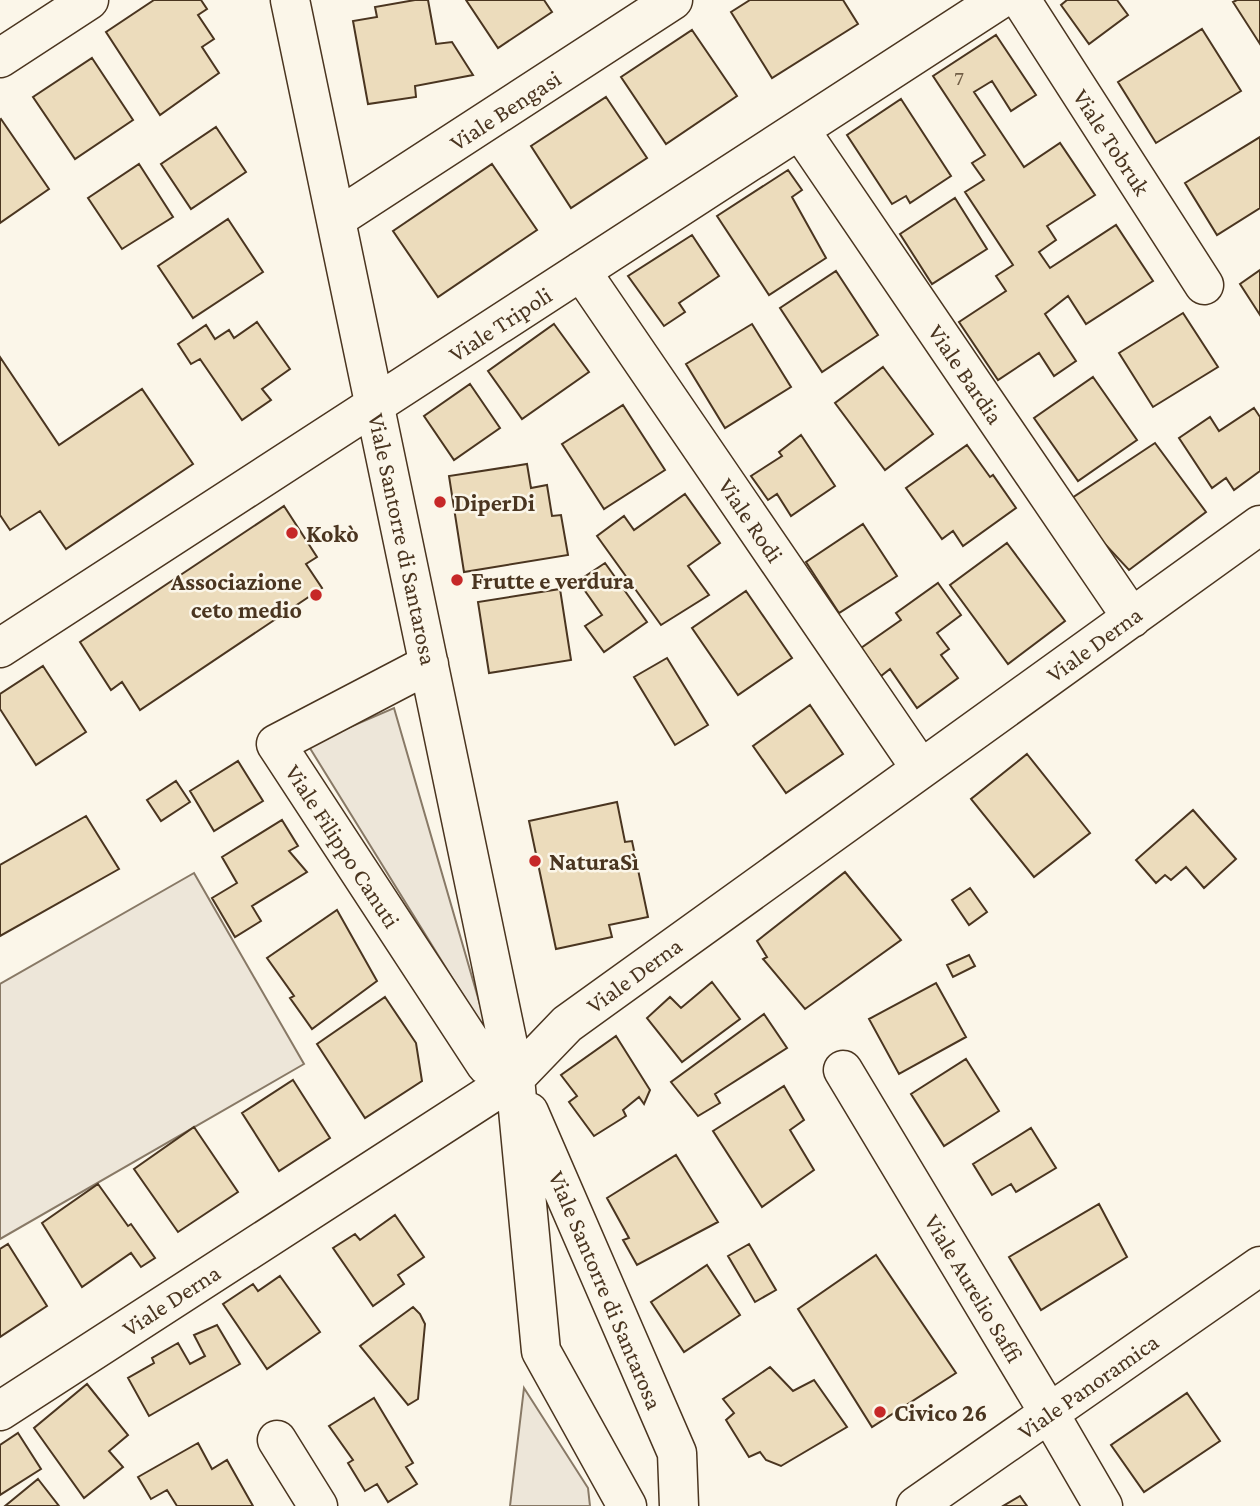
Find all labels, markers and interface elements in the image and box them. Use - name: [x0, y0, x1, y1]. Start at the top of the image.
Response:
- street label: Viale Bengasi: [444, 64, 566, 156]
- house number: 7: [954, 66, 964, 90]
- street label: Viale Tobruk: [1068, 84, 1157, 201]
- street label: Viale Tripoli: [444, 281, 556, 367]
- street label: Viale Bardia: [923, 319, 1009, 429]
- street label: Viale Santorre di Santarosa: [363, 411, 443, 667]
- street label: Viale Rodi: [713, 473, 789, 567]
- place label: DiperDi: [454, 489, 535, 516]
- marker: DiperDi: [432, 494, 448, 510]
- place label: Kokò: [306, 520, 359, 547]
- marker: Kokò: [284, 525, 300, 541]
- place label: Frutte e verdura: [471, 567, 634, 594]
- place label: Associazione ceto medio: [170, 568, 302, 623]
- marker: Frutte e verdura: [449, 572, 465, 588]
- marker: Associazione ceto medio: [308, 587, 324, 603]
- street label: Viale Derna: [1041, 600, 1147, 688]
- street label: Viale Filippo Canuti: [280, 759, 406, 933]
- place label: NaturaSì: [549, 848, 639, 875]
- marker: NaturaSì: [527, 853, 543, 869]
- street label: Viale Derna: [581, 931, 687, 1019]
- street label: Viale Santorre di Santarosa: [543, 1167, 669, 1413]
- street label: Viale Aurelio Saffi: [919, 1209, 1029, 1367]
- street label: Viale Derna: [117, 1258, 225, 1342]
- street label: Viale Panoramica: [1012, 1327, 1164, 1445]
- place label: Civico 26: [894, 1399, 987, 1426]
- marker: Civico 26: [872, 1404, 888, 1420]

